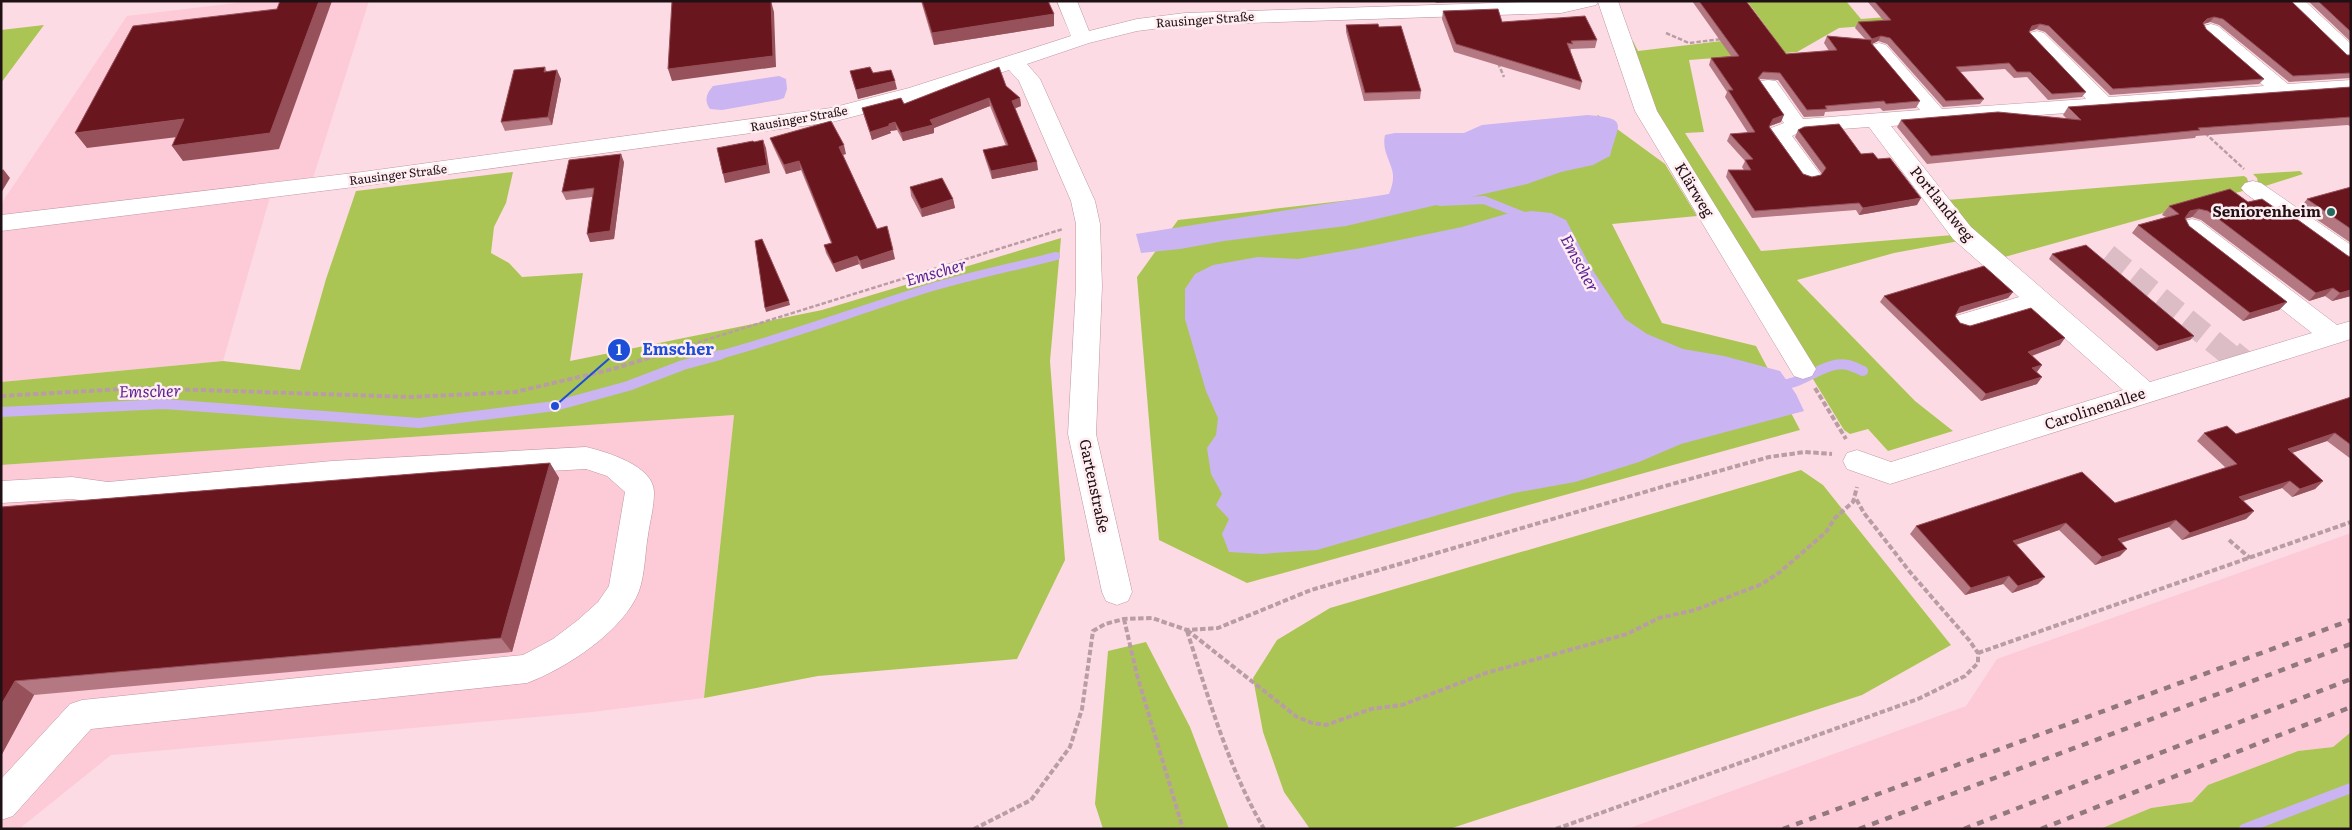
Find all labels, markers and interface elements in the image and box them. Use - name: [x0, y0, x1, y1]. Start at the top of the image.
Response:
- street label: Rausinger Straße: [1155, 7, 1255, 31]
- street label: Rausinger Straße: [749, 101, 849, 135]
- street label: Klärweg: [1670, 158, 1721, 221]
- street label: Rausinger Straße: [348, 159, 448, 189]
- street label: Portlandweg: [1905, 160, 1981, 246]
- place label: Seniorenheim: [2213, 199, 2321, 222]
- marker: Seniorenheim: [2325, 206, 2337, 218]
- water label: Emscher: [1556, 229, 1606, 296]
- water label: Emscher: [903, 251, 969, 291]
- callout: Emscher: [607, 334, 723, 365]
- text: Emscher: [642, 336, 714, 360]
- text: 1: [616, 337, 622, 360]
- water label: Emscher: [119, 377, 181, 403]
- street label: Carolinenallee: [2041, 380, 2148, 435]
- street label: Gartenstraße: [1074, 437, 1117, 535]

